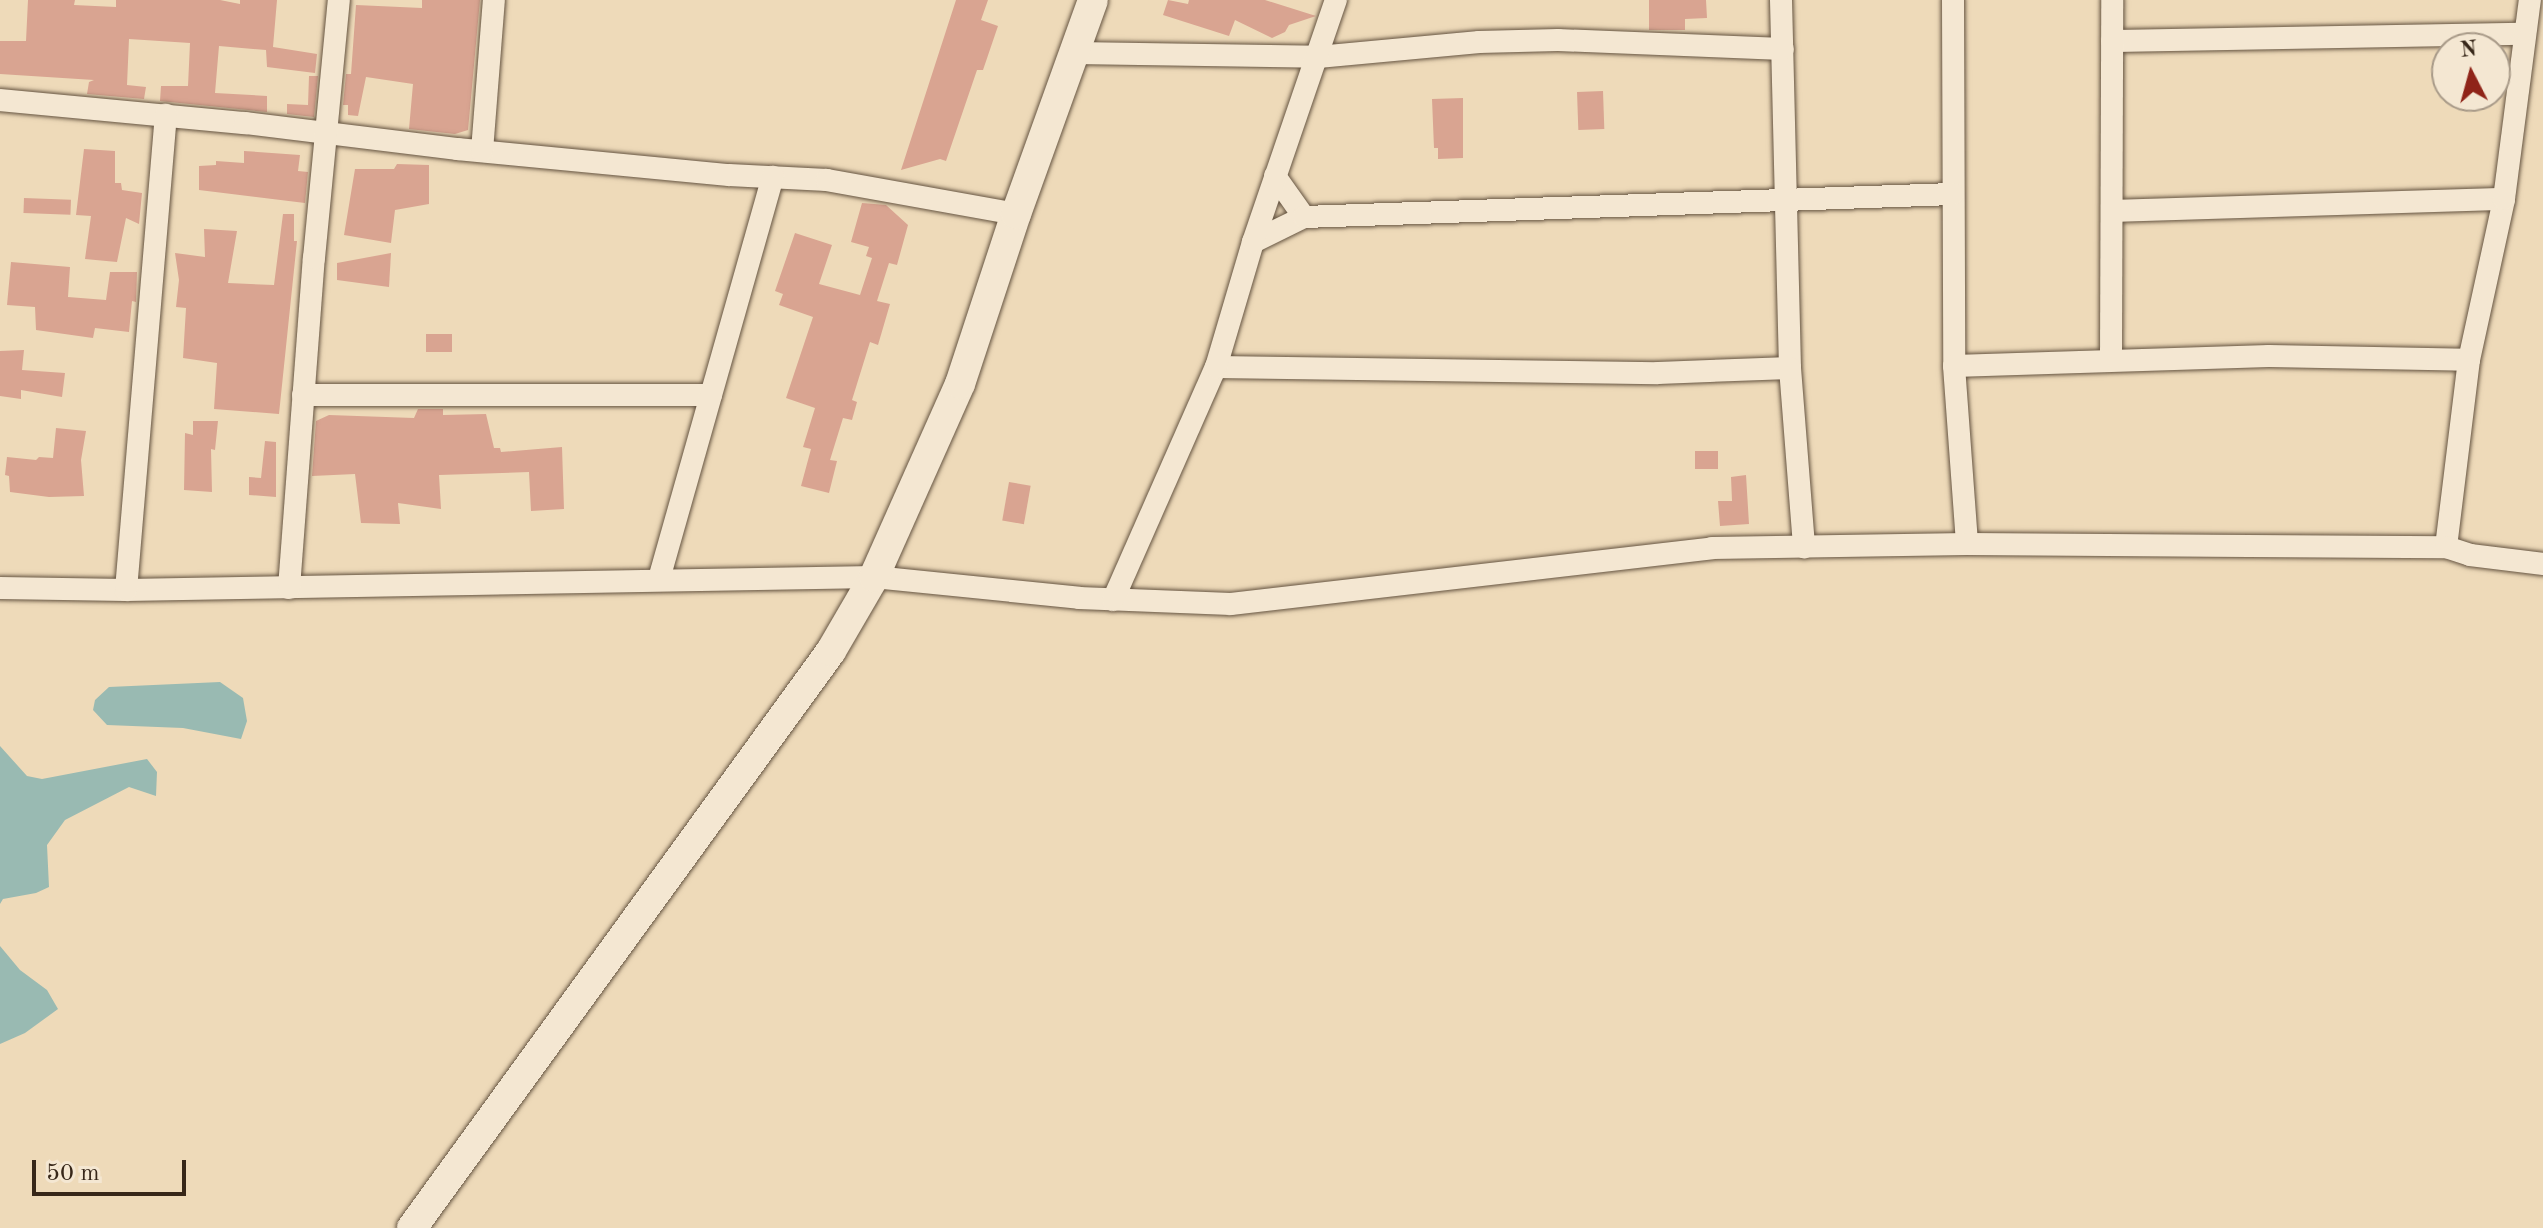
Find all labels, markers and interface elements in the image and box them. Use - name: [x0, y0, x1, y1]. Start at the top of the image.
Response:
- north arrow: [2431, 32, 2511, 112]
- text: N: [2459, 38, 2478, 62]
- scale bar: [36, 1144, 190, 1194]
- text: 50 m: [46, 1162, 100, 1186]

